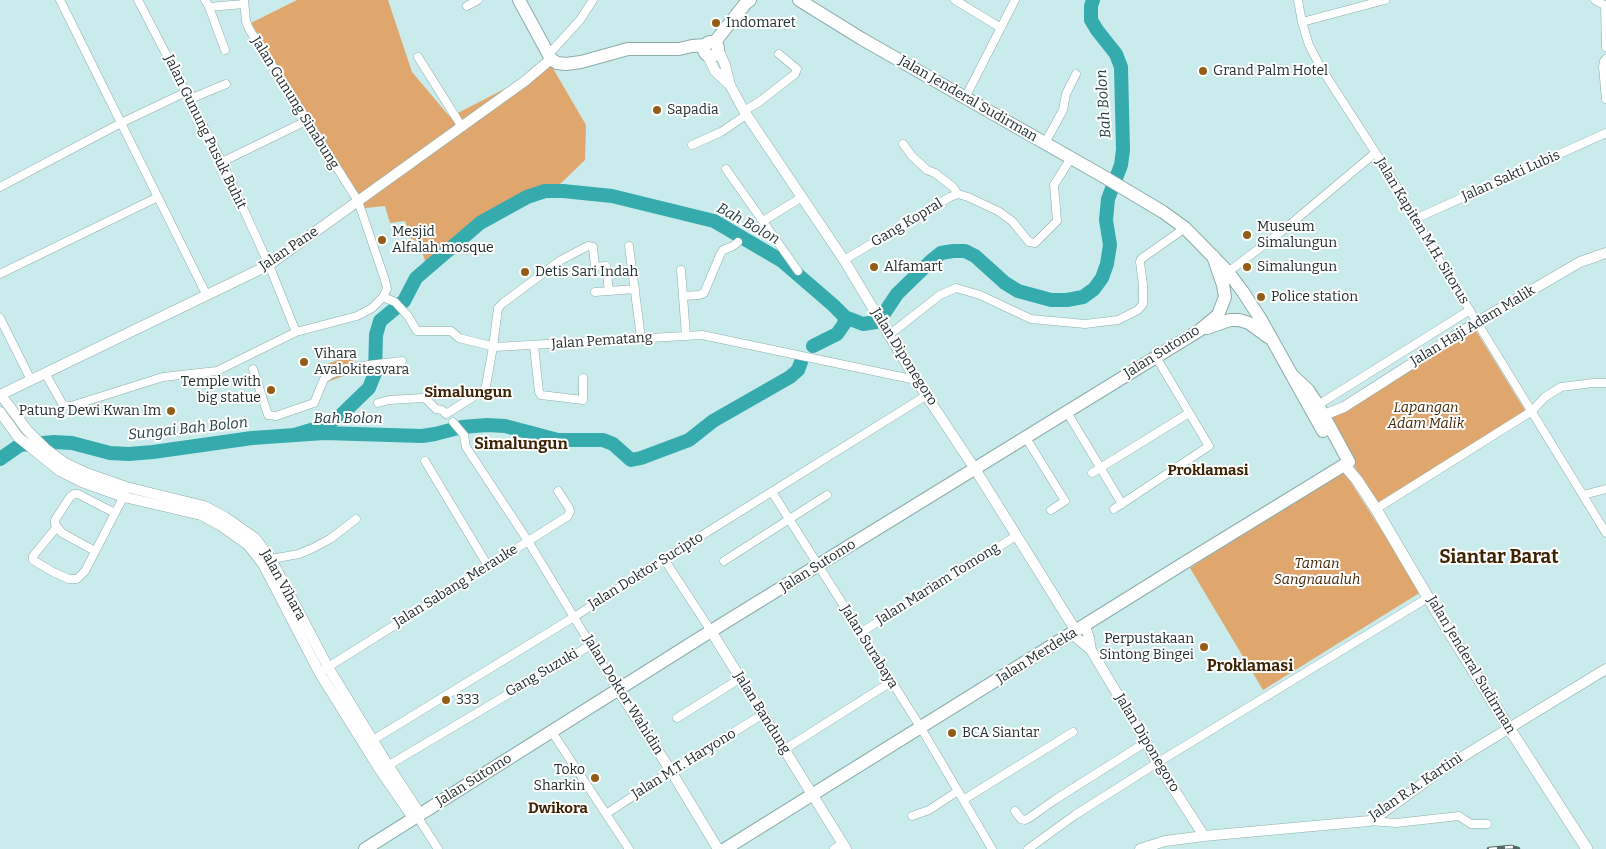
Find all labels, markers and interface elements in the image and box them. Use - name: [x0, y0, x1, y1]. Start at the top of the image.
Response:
- place label: Indomaret: [726, 15, 796, 31]
- marker: Indomaret: [710, 17, 722, 29]
- street label: Jalan Gunung Sinabung: [247, 34, 343, 172]
- street label: Jalan Gunung Pusuk Buhit: [160, 52, 250, 212]
- street label: Jalan Jenderal Sudirman: [896, 52, 1040, 146]
- place label: Grand Palm Hotel: [1213, 63, 1328, 79]
- marker: Grand Palm Hotel: [1197, 65, 1209, 77]
- water label: Bah Bolon: [1093, 69, 1115, 139]
- place label: Sapadia: [667, 102, 719, 118]
- marker: Sapadia: [651, 104, 663, 116]
- street label: Jalan Sakti Lubis: [1459, 147, 1563, 205]
- street label: Jalan Kapiten M.H. Sitorus: [1372, 155, 1472, 307]
- street label: Gang Kopral: [868, 195, 946, 251]
- water label: Bah Bolon: [713, 199, 783, 249]
- place label: Museum Simalungun: [1257, 219, 1337, 252]
- street label: Jalan Pane: [256, 223, 322, 275]
- place label: Mesjid Alfalah mosque: [392, 224, 494, 256]
- marker: Museum Simalungun: [1241, 229, 1253, 241]
- marker: Mesjid Alfalah mosque: [376, 234, 388, 246]
- place label: Alfamart: [884, 259, 942, 275]
- place label: Simalungun: [1257, 259, 1337, 275]
- marker: Alfamart: [868, 261, 880, 273]
- marker: Simalungun: [1241, 261, 1253, 273]
- place label: Detis Sari Indah: [535, 264, 638, 280]
- marker: Detis Sari Indah: [519, 266, 531, 278]
- street label: Jalan Haji Adam Malik: [1408, 282, 1538, 370]
- place label: Police station: [1271, 289, 1358, 305]
- marker: Police station: [1255, 291, 1267, 303]
- street label: Jalan Diponegoro: [867, 305, 941, 409]
- street label: Jalan Sutomo: [1121, 322, 1203, 382]
- street label: Jalan Pematang: [551, 329, 653, 353]
- place label: Vihara Avalokitesvara: [314, 346, 409, 378]
- marker: Vihara Avalokitesvara: [298, 356, 310, 368]
- place label: Temple with big statue: [181, 374, 261, 407]
- marker: Temple with big statue: [265, 384, 277, 396]
- district label: Simalungun: [424, 384, 512, 402]
- park label: Lapangan Adam Malik: [1388, 400, 1464, 432]
- place label: Patung Dewi Kwan Im: [19, 403, 161, 419]
- marker: Patung Dewi Kwan Im: [165, 405, 177, 417]
- water label: Bah Bolon: [314, 410, 382, 428]
- water label: Sungai Bah Bolon: [127, 414, 249, 444]
- district label: Simalungun: [474, 435, 568, 455]
- district label: Proklamasi: [1167, 462, 1249, 480]
- street label: Jalan Doktor Sucipto: [586, 529, 706, 613]
- street label: Jalan Sutomo: [777, 536, 859, 596]
- street label: Jalan Mariam Tomong: [873, 539, 1003, 629]
- street label: Jalan Sabang Merauke: [391, 541, 521, 631]
- street label: Jalan Vihara: [257, 547, 309, 623]
- district label: Siantar Barat: [1439, 547, 1559, 569]
- park label: Taman Sangnaualuh: [1274, 556, 1360, 588]
- street label: Jalan Jenderal Sudirman: [1423, 593, 1519, 737]
- street label: Jalan Surabaya: [837, 602, 901, 692]
- street label: Jalan Merdeka: [994, 624, 1080, 688]
- place label: Perpustakaan Sintong Bingei: [1099, 631, 1194, 664]
- street label: Jalan Doktor Wahidin: [579, 632, 667, 758]
- marker: Perpustakaan Sintong Bingei: [1198, 641, 1210, 653]
- street label: Gang Suzuki: [503, 645, 581, 701]
- district label: Proklamasi: [1207, 657, 1293, 677]
- street label: Jalan Bandung: [730, 669, 794, 757]
- street label: Jalan Diponegoro: [1111, 691, 1183, 795]
- place label: 333: [456, 692, 479, 708]
- marker: 333: [440, 694, 452, 706]
- street label: Jalan M.T. Haryono: [629, 725, 739, 803]
- place label: BCA Siantar: [962, 725, 1039, 741]
- marker: BCA Siantar: [946, 727, 958, 739]
- street label: Jalan Sutomo: [433, 750, 515, 810]
- street label: Jalan R.A. Kartini: [1366, 750, 1466, 824]
- place label: Toko Sharkin: [534, 762, 585, 794]
- marker: Toko Sharkin: [589, 772, 601, 784]
- district label: Dwikora: [528, 800, 588, 818]

